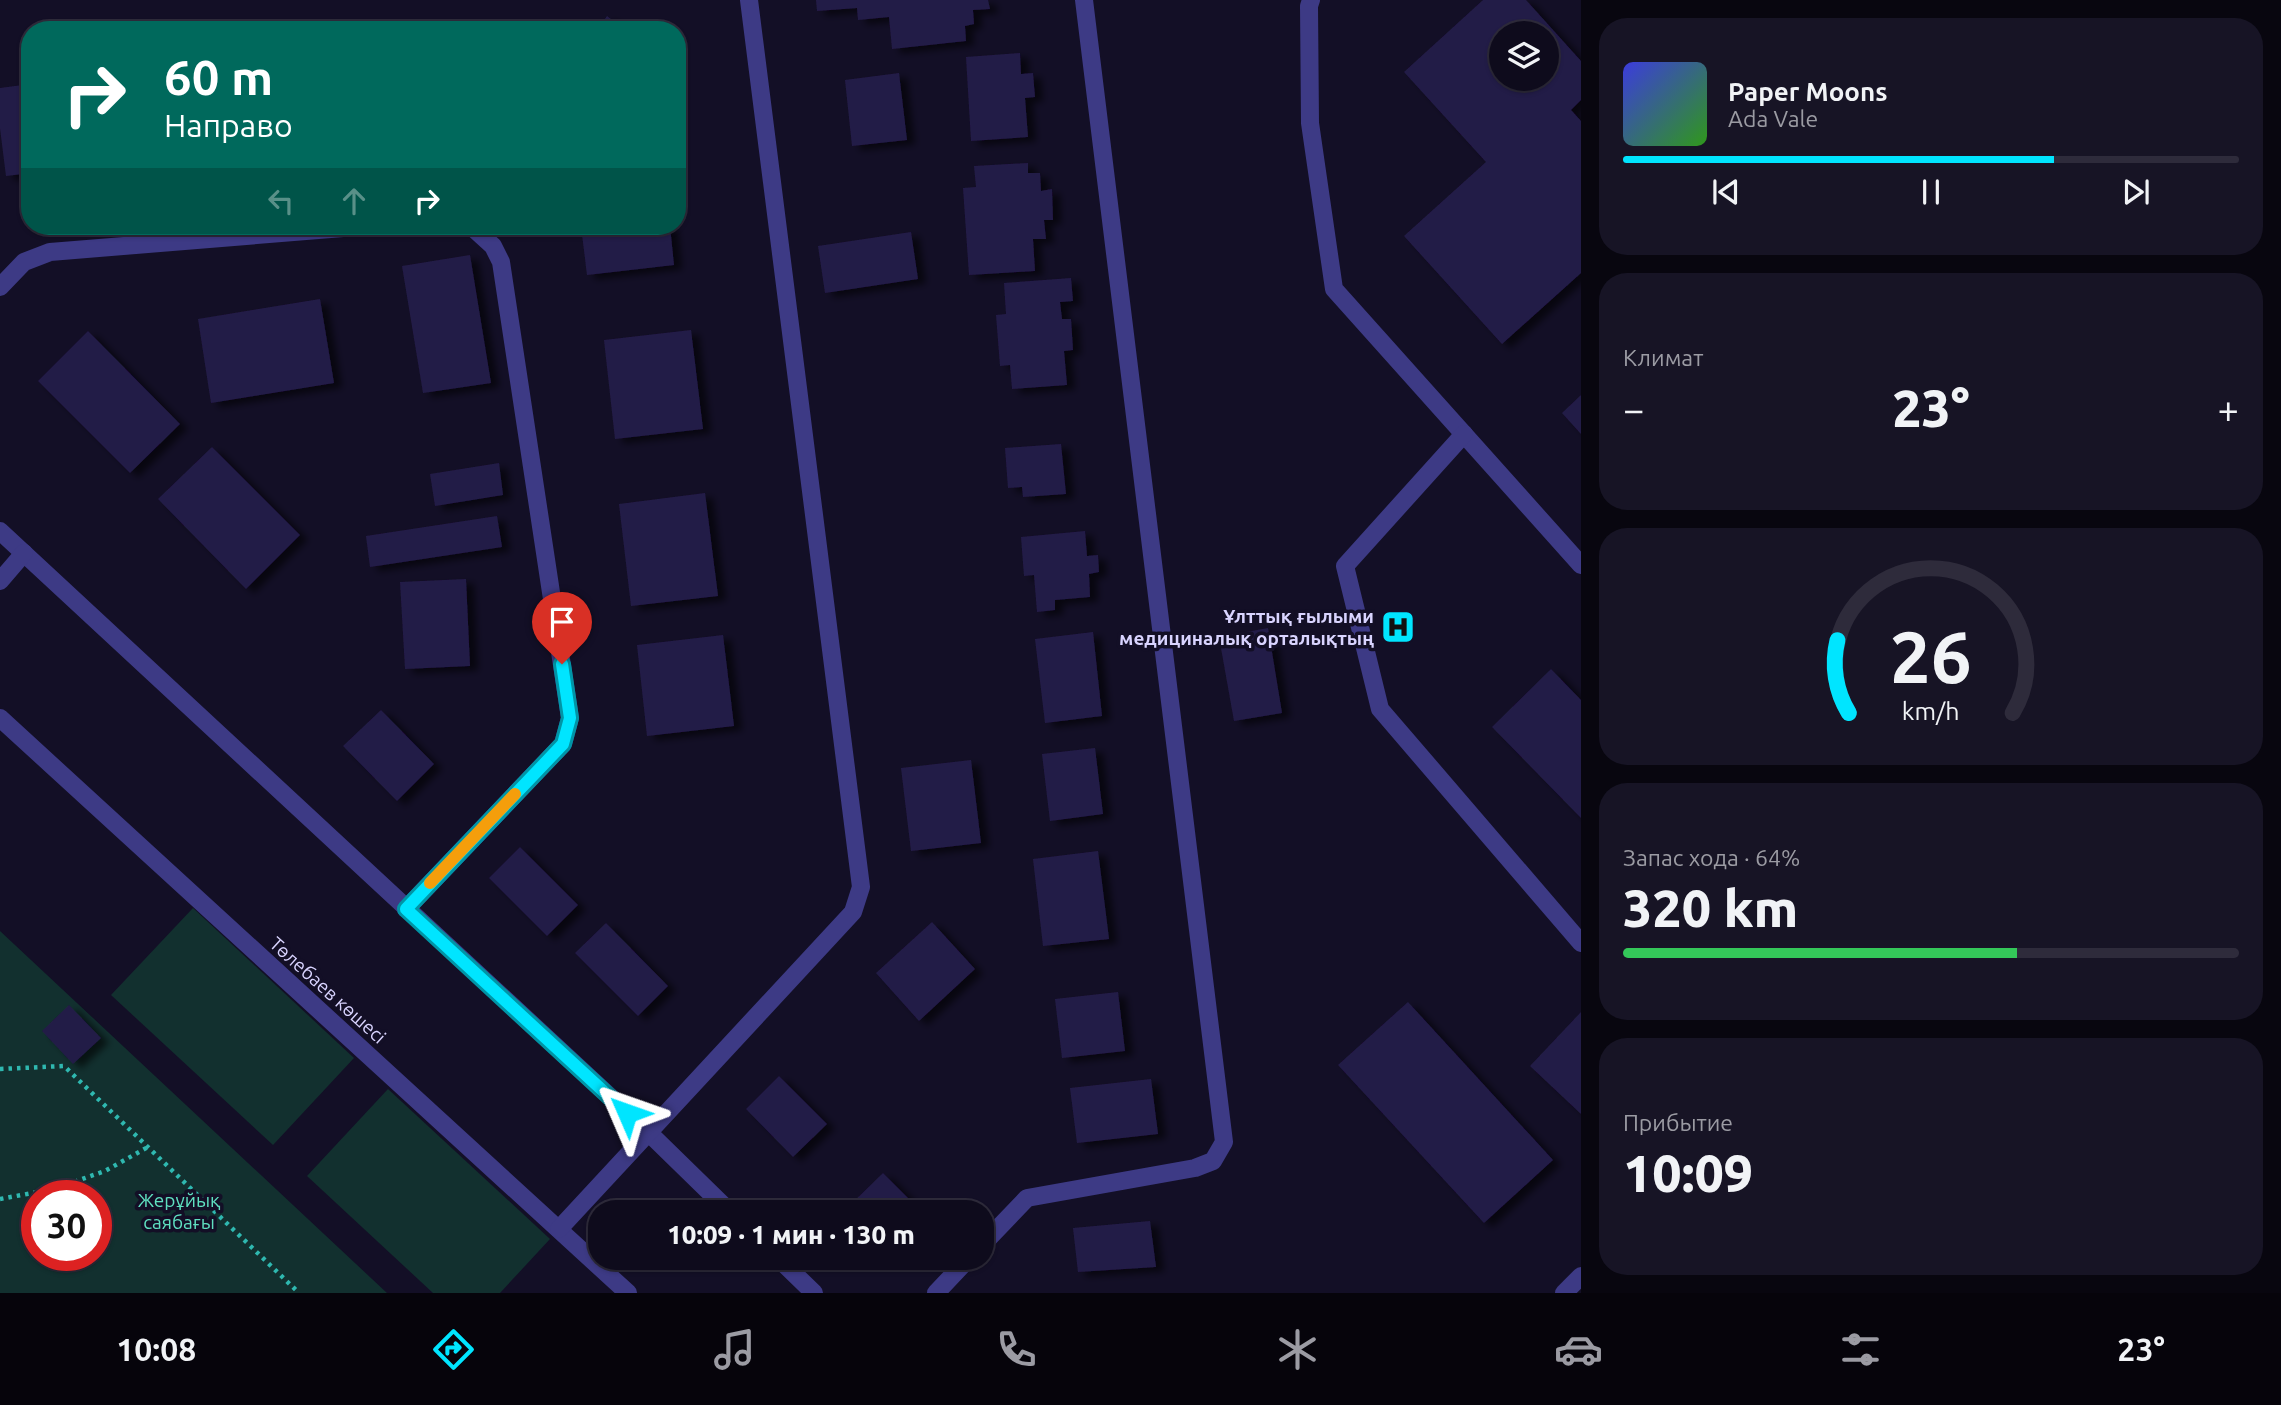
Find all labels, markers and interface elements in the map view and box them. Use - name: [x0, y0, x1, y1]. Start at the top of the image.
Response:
- map controls: [1489, 21, 1559, 91]
- button: layers: [1489, 21, 1559, 91]
- icon: right: [49, 49, 140, 140]
- text: 60 m: [164, 49, 273, 104]
- text: Paper Moons: [1728, 77, 1887, 106]
- text: Ada Vale: [1728, 106, 1818, 131]
- text: Направо: [164, 107, 293, 143]
- icon: previous: [1707, 173, 1745, 211]
- icon: pause: [1912, 173, 1950, 211]
- icon: next: [2117, 173, 2155, 211]
- icon: left: [262, 182, 300, 220]
- icon: ahead: [335, 182, 373, 220]
- icon: right: [408, 182, 446, 220]
- text: Климат: [1623, 345, 1703, 370]
- text: 23°: [1892, 379, 1970, 437]
- text: −: [1623, 388, 1644, 430]
- text: +: [2218, 388, 2239, 430]
- pin: [532, 592, 592, 664]
- icon: arrive: [543, 603, 581, 641]
- place label: Ұлттық ғылыми медициналық орталықтың: [1119, 605, 1374, 649]
- hospital icon: Ұлттық ғылыми медициналық орталықтың: [1379, 608, 1417, 646]
- text: 26: [1890, 615, 1972, 697]
- text: km/h: [1902, 696, 1960, 724]
- text: Запас хода · 64%: [1623, 845, 1800, 870]
- text: 320 km: [1623, 879, 1798, 937]
- street label: Төлебаев көшесі: [265, 932, 391, 1048]
- position arrow: [590, 1076, 664, 1150]
- text: Прибытие: [1623, 1110, 1733, 1135]
- text: 10:09: [1623, 1144, 1753, 1202]
- speed limit sign: 30: [21, 1180, 112, 1271]
- park label: Жерұйық саябағы: [138, 1189, 221, 1233]
- text: 10:09 · 1 мин · 130 m: [667, 1220, 915, 1249]
- icon: directions: [429, 1325, 478, 1374]
- icon: music: [710, 1325, 759, 1374]
- icon: phone: [992, 1325, 1041, 1374]
- icon: climate: [1273, 1325, 1322, 1374]
- icon: car: [1554, 1325, 1603, 1374]
- icon: filters: [1836, 1325, 1885, 1374]
- text: 10:08: [116, 1331, 196, 1367]
- text: 23°: [2117, 1331, 2165, 1367]

